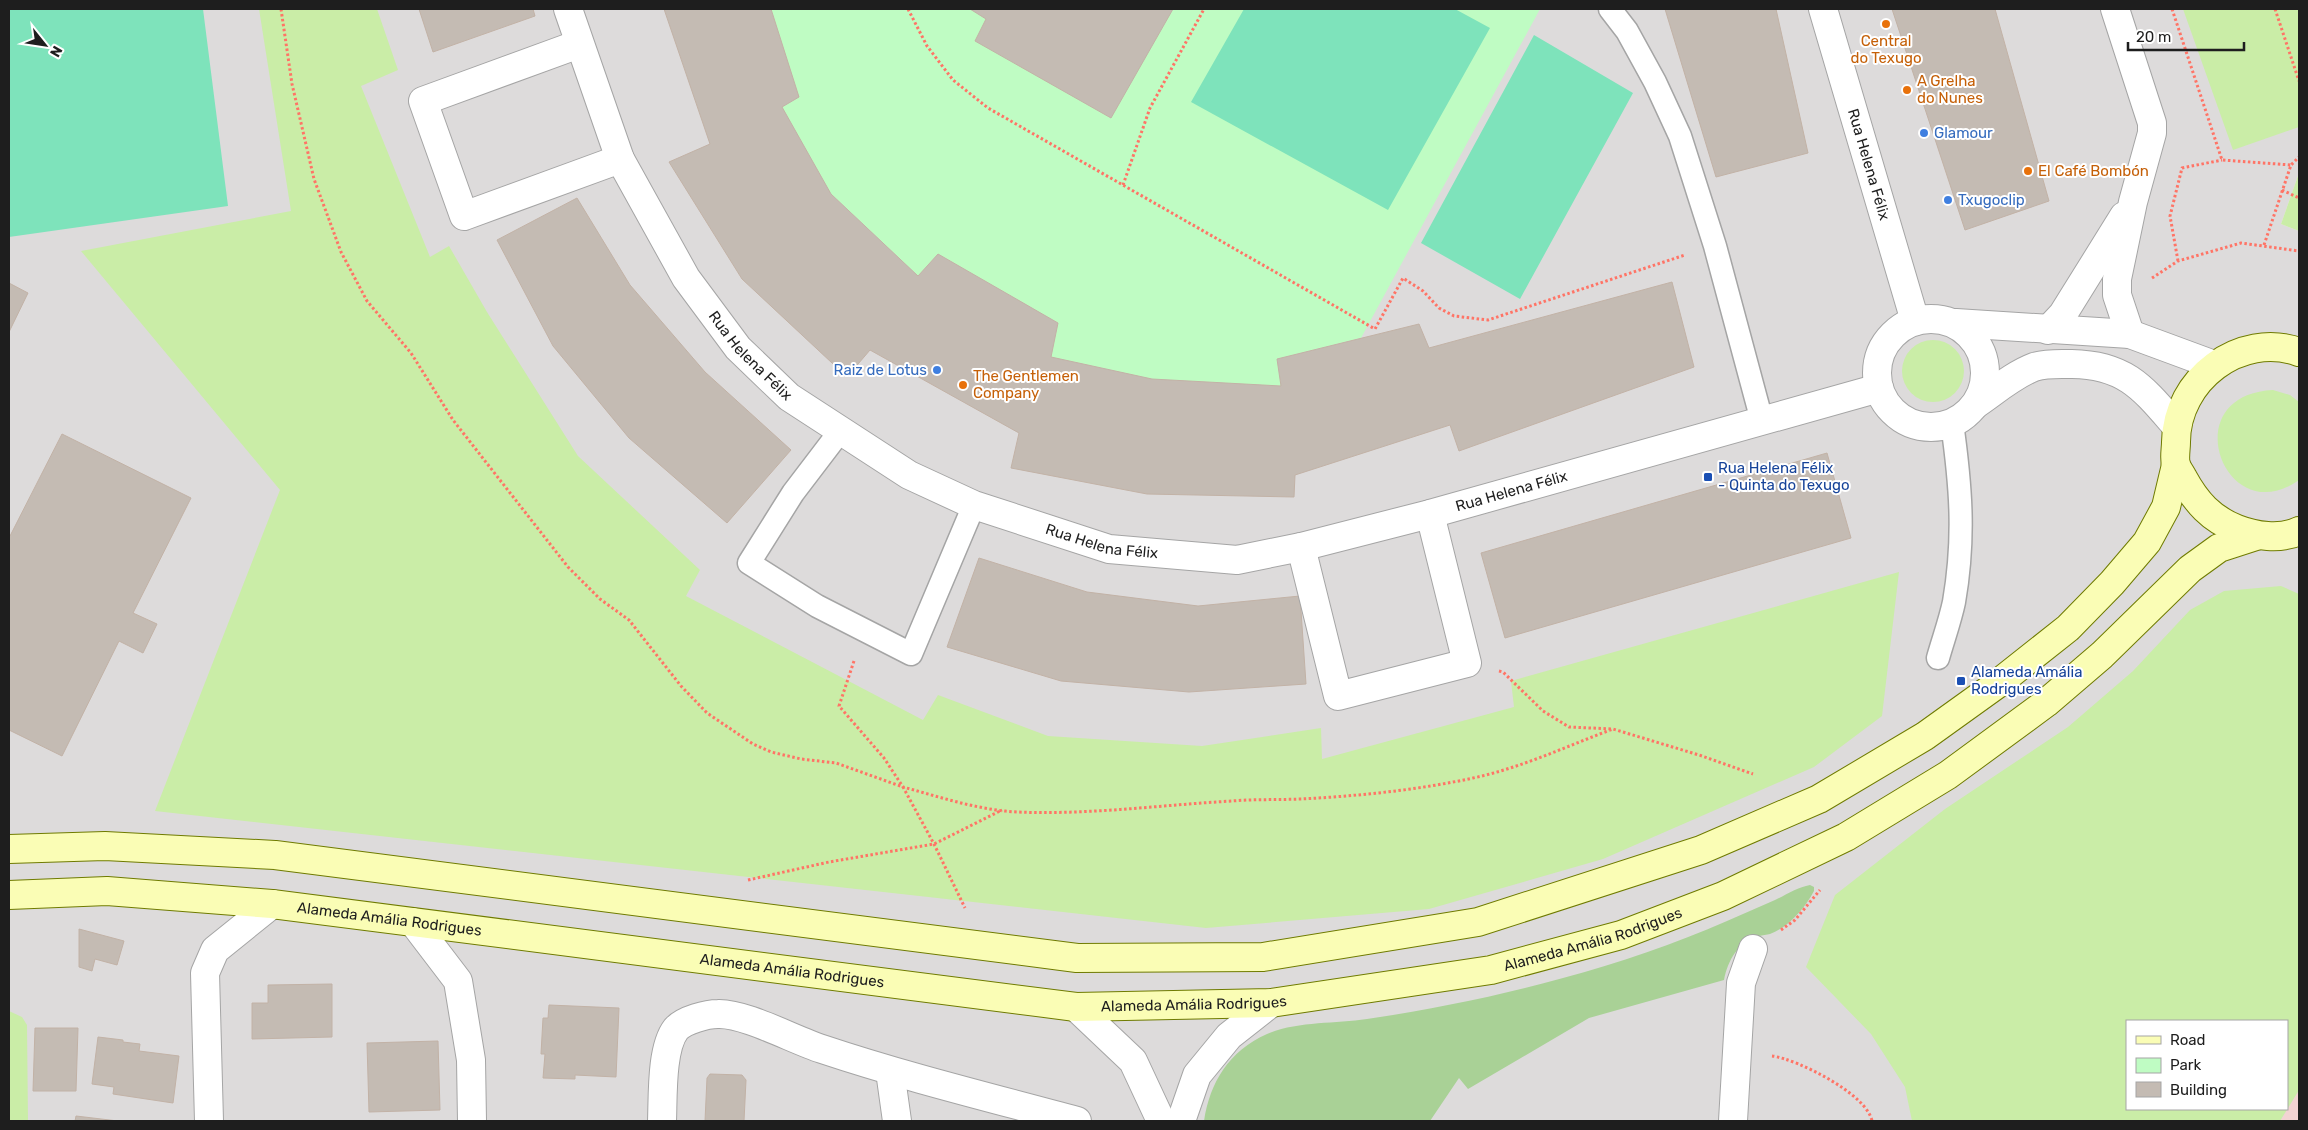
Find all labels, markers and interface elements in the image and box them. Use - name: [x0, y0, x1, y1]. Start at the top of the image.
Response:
- marker: Central do Texugo: [1880, 18, 1892, 30]
- north arrow: [20, 20, 70, 70]
- scale bar: [2128, 20, 2244, 52]
- text: 20 m: [2136, 28, 2171, 46]
- place label: Central do Texugo: [1851, 32, 1922, 67]
- text: N: [46, 43, 66, 60]
- place label: A Grelha do Nunes: [1917, 72, 1983, 107]
- marker: A Grelha do Nunes: [1901, 84, 1913, 96]
- street label: Rua Helena Félix: [1844, 106, 1894, 222]
- place label: Glamour: [1934, 124, 1993, 142]
- marker: Glamour: [1918, 127, 1930, 139]
- place label: El Café Bombón: [2038, 162, 2149, 180]
- marker: El Café Bombón: [2022, 165, 2034, 177]
- place label: Txugoclip: [1958, 191, 2025, 209]
- marker: Txugoclip: [1942, 194, 1954, 206]
- street label: Rua Helena Félix: [705, 307, 796, 404]
- place label: Raiz de Lotus: [834, 361, 927, 379]
- marker: Raiz de Lotus: [931, 364, 943, 376]
- place label: The Gentlemen Company: [973, 367, 1079, 402]
- marker: The Gentlemen Company: [957, 379, 969, 391]
- place label: Rua Helena Félix - Quinta do Texugo: [1718, 459, 1850, 494]
- street label: Rua Helena Félix: [1453, 467, 1569, 515]
- marker: Rua Helena Félix - Quinta do Texugo: [1702, 471, 1714, 483]
- street label: Rua Helena Félix: [1043, 520, 1159, 562]
- place label: Alameda Amália Rodrigues: [1971, 663, 2082, 698]
- marker: Alameda Amália Rodrigues: [1955, 675, 1967, 687]
- street label: Alameda Amália Rodrigues: [296, 898, 483, 940]
- street label: Alameda Amália Rodrigues: [1502, 903, 1685, 975]
- street label: Alameda Amália Rodrigues: [699, 950, 886, 991]
- street label: Alameda Amália Rodrigues: [1101, 992, 1288, 1015]
- legend: [2126, 1020, 2288, 1110]
- text: Road: [2170, 1031, 2206, 1049]
- text: Park: [2170, 1056, 2201, 1074]
- text: Building: [2170, 1081, 2227, 1099]

